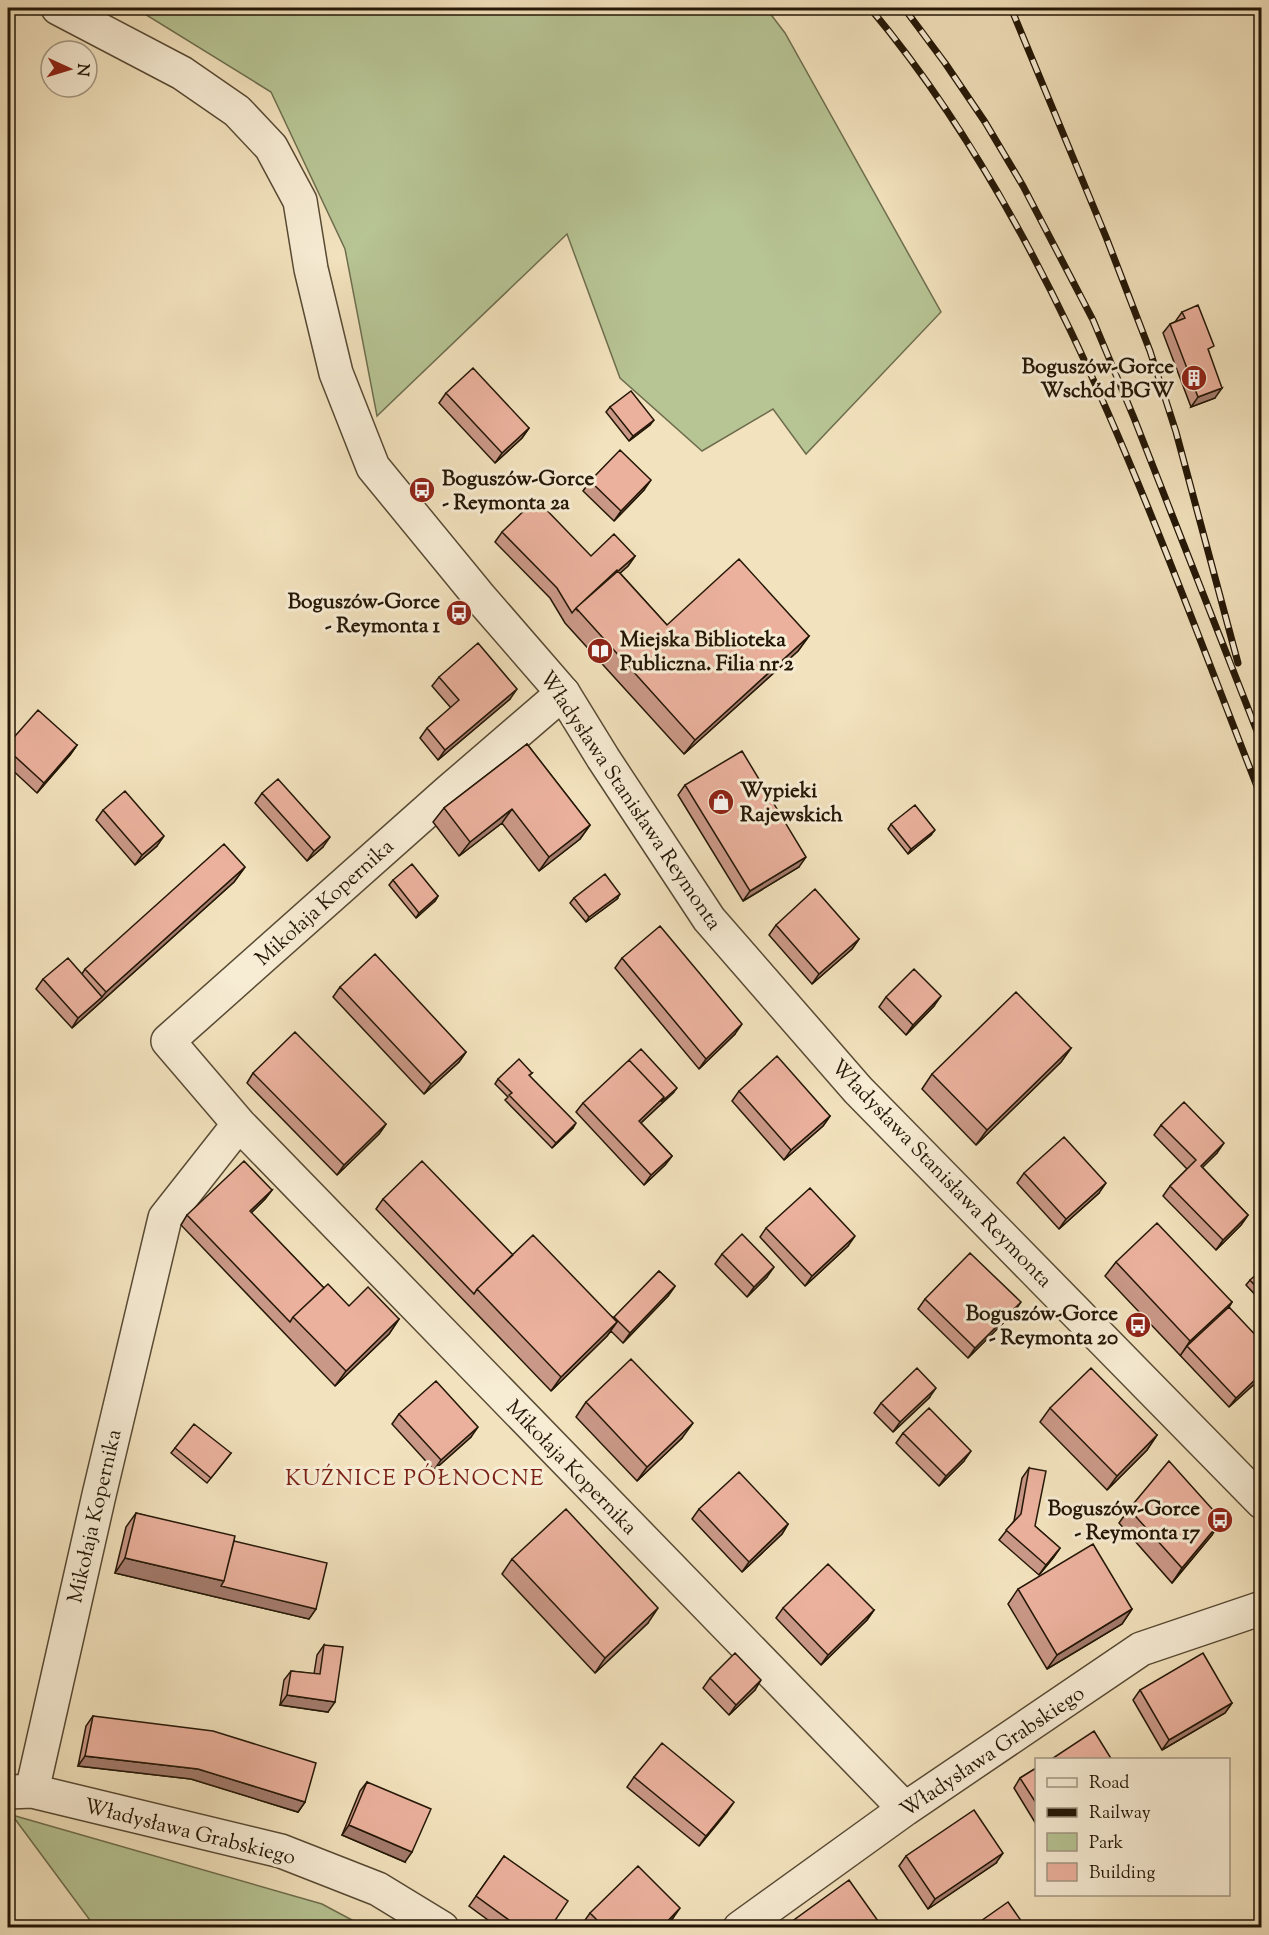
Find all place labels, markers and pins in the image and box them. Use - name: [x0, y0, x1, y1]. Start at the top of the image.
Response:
- place label: Boguszów-Gorce Wschód BGW: [1022, 353, 1175, 407]
- building icon: Boguszów-Gorce Wschód BGW: [1179, 363, 1209, 393]
- place label: Boguszów-Gorce - Reymonta 2a: [442, 465, 594, 519]
- bus stop icon: Boguszów-Gorce - Reymonta 2a: [407, 475, 437, 505]
- place label: Boguszów-Gorce - Reymonta 1: [288, 588, 441, 642]
- bus stop icon: Boguszów-Gorce - Reymonta 1: [444, 598, 474, 628]
- place label: Miejska Biblioteka Publiczna. Filia nr 2: [620, 626, 794, 680]
- library icon: Miejska Biblioteka Publiczna. Filia nr 2: [585, 636, 615, 666]
- place label: Wypieki Rajewskich: [740, 777, 843, 831]
- shop icon: Wypieki Rajewskich: [706, 787, 736, 817]
- place label: Boguszów-Gorce - Reymonta 20: [966, 1300, 1118, 1354]
- bus stop icon: Boguszów-Gorce - Reymonta 20: [1123, 1310, 1153, 1340]
- place label: Boguszów-Gorce - Reymonta 17: [1048, 1495, 1200, 1549]
- bus stop icon: Boguszów-Gorce - Reymonta 17: [1205, 1505, 1235, 1535]

